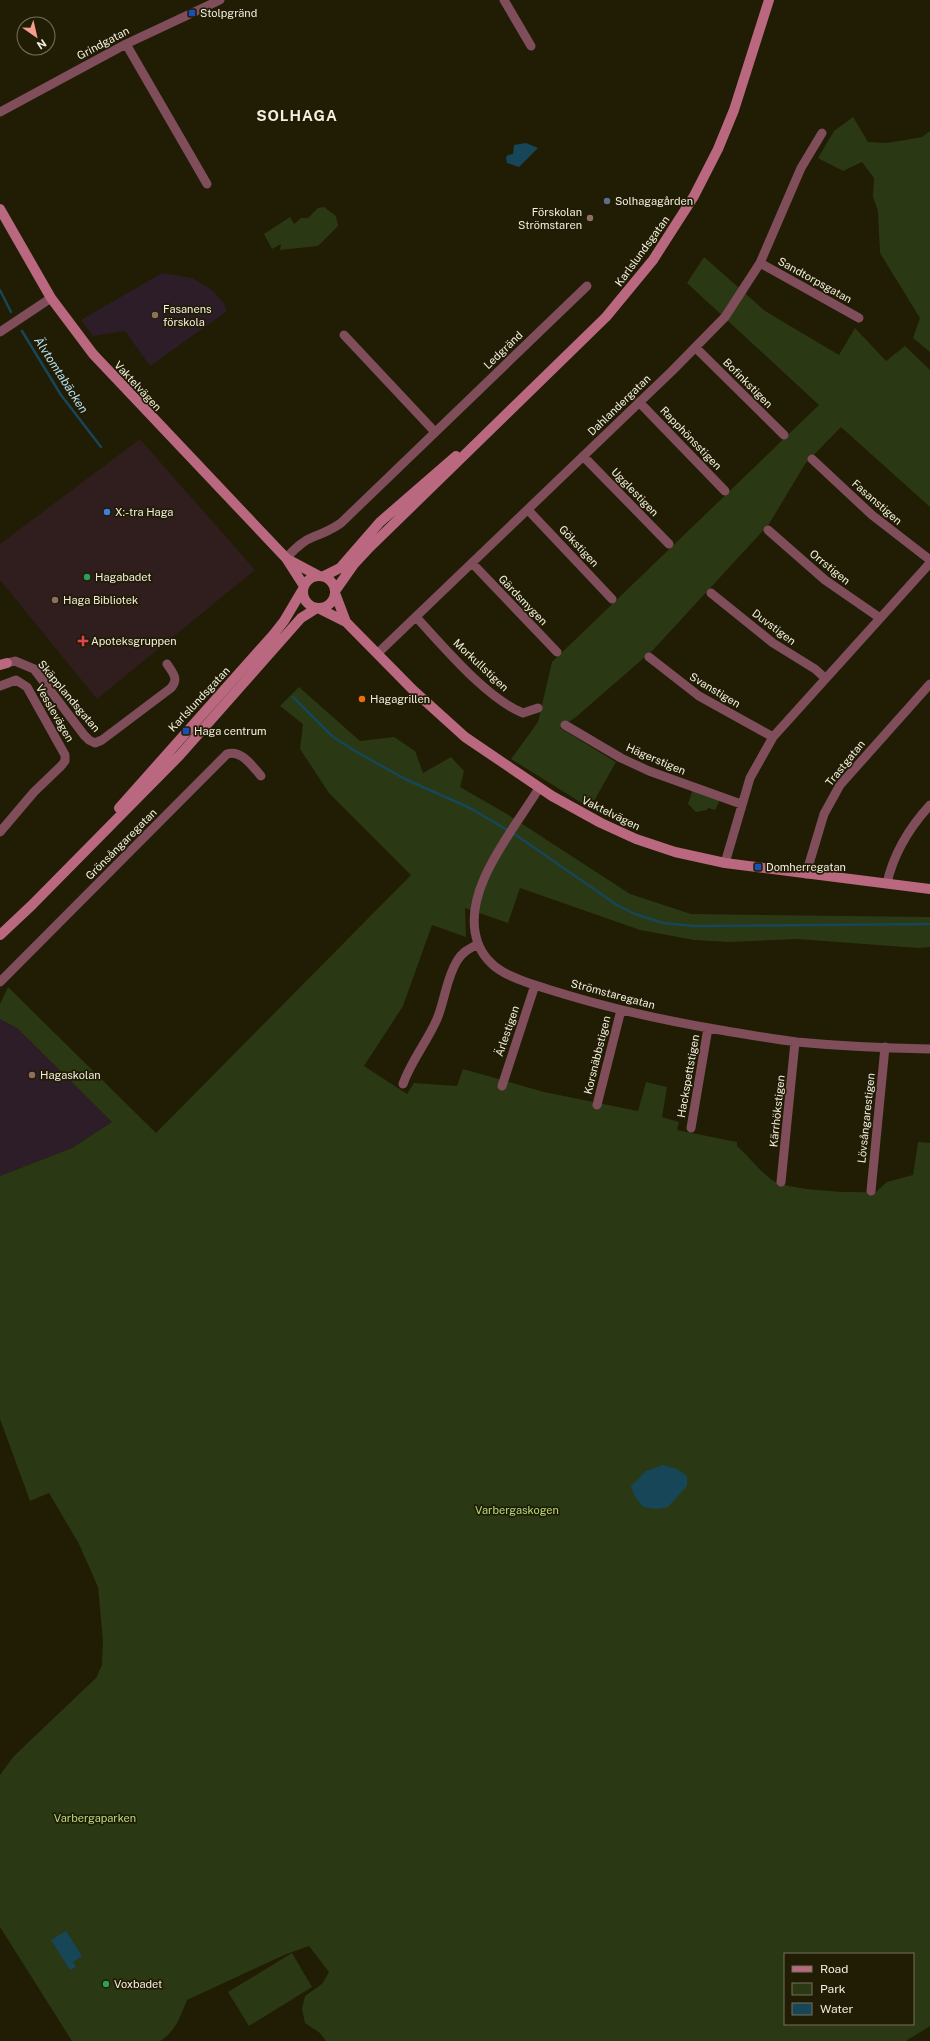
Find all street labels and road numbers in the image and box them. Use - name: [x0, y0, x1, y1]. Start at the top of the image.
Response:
- street label: Grindgatan: [75, 24, 131, 62]
- street label: Karlslundsgatan: [613, 214, 671, 288]
- street label: Sandtorpsgatan: [776, 255, 854, 305]
- street label: Ledgränd: [481, 329, 525, 371]
- street label: Bofinkstigen: [721, 356, 775, 410]
- street label: Vaktelvägen: [112, 359, 164, 413]
- street label: Dahlandergatan: [585, 372, 653, 438]
- street label: Rapphönsstigen: [658, 404, 724, 472]
- street label: Ugglestigen: [609, 466, 661, 518]
- street label: Fasanstigen: [850, 477, 904, 527]
- street label: Gökstigen: [557, 523, 601, 569]
- street label: Orrstigen: [807, 547, 853, 587]
- street label: Gärdsmygen: [496, 573, 550, 627]
- street label: Duvstigen: [750, 607, 798, 647]
- street label: Morkullstigen: [451, 637, 511, 693]
- street label: Skäpplandsgatan: [36, 658, 102, 734]
- street label: Karlslundsgatan: [166, 664, 232, 734]
- street label: Svanstigen: [688, 670, 742, 710]
- street label: Vesslevägen: [34, 682, 76, 744]
- street label: Trastgatan: [823, 738, 867, 788]
- street label: Hägerstigen: [625, 741, 687, 777]
- street label: Vaktelvägen: [580, 794, 642, 832]
- street label: Grönsångaregatan: [83, 806, 159, 882]
- street label: Strömstaregatan: [570, 977, 656, 1011]
- street label: Ärlestigen: [492, 1004, 521, 1058]
- street label: Korsnäbbstigen: [581, 1015, 613, 1095]
- street label: Hackspettstigen: [675, 1034, 701, 1118]
- street label: Lövsångarestigen: [855, 1072, 877, 1164]
- street label: Kärrhökstigen: [767, 1074, 787, 1148]

